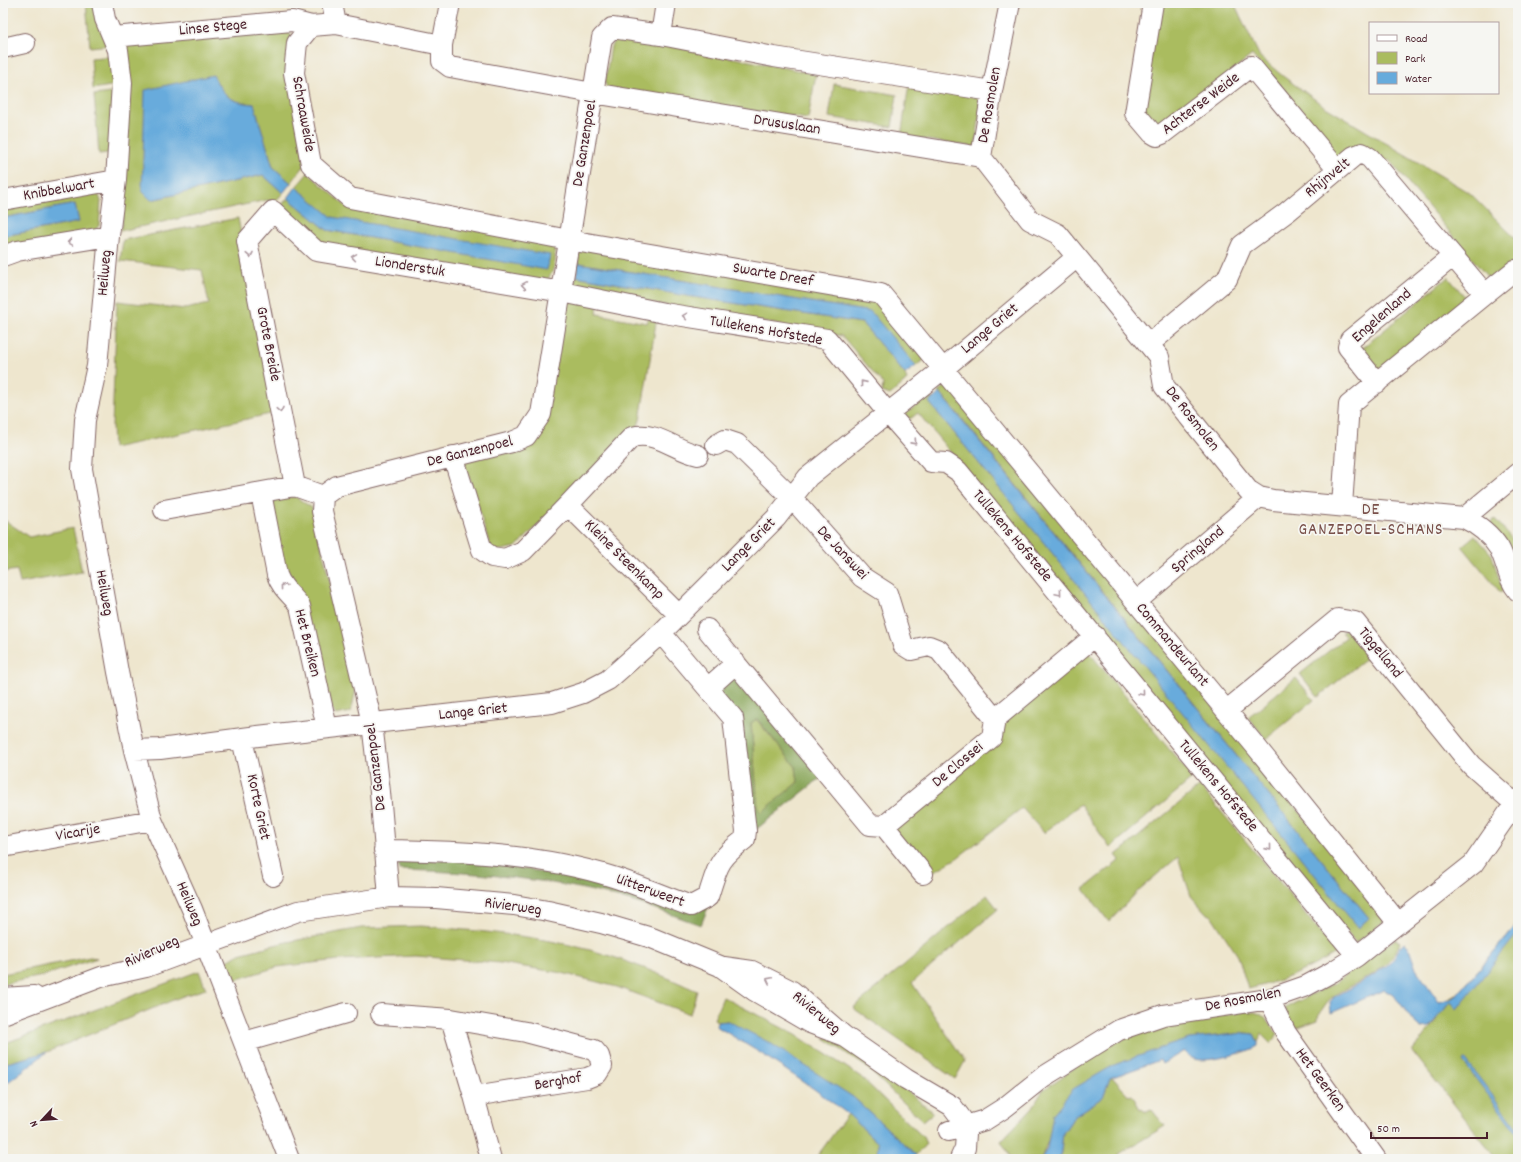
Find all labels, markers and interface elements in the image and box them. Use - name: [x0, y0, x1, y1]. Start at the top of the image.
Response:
- street label: Linse Stege: [178, 14, 248, 42]
- legend: [1369, 22, 1499, 94]
- text: Road: [1405, 31, 1427, 48]
- text: Park: [1405, 51, 1426, 68]
- street label: De Rosmolen: [972, 65, 1008, 145]
- street label: Achterse Weide: [1157, 67, 1245, 141]
- text: Water: [1405, 71, 1432, 88]
- street label: Schraaweide: [285, 74, 321, 154]
- street label: De Ganzenpoel: [567, 98, 603, 188]
- street label: Drususlaan: [752, 108, 822, 142]
- street label: Rhijnvelt: [1300, 152, 1356, 204]
- street label: Knibbelwart: [22, 172, 97, 208]
- one-way arrow: [67, 237, 73, 246]
- street label: Heilweg: [92, 249, 118, 297]
- street label: Lionderstuk: [373, 250, 447, 284]
- one-way arrow: [245, 252, 253, 258]
- one-way arrow: [351, 253, 357, 262]
- street label: Swarte Dreef: [731, 257, 815, 293]
- one-way arrow: [520, 282, 527, 290]
- street label: Engelenland: [1347, 283, 1417, 349]
- street label: Lange Griet: [956, 298, 1024, 360]
- street label: Grote Breide: [249, 305, 287, 383]
- street label: Tullekens Hofstede: [708, 310, 824, 352]
- one-way arrow: [682, 312, 689, 321]
- one-way arrow: [860, 381, 867, 388]
- street label: De Rosmolen: [1159, 382, 1225, 456]
- one-way arrow: [276, 407, 284, 413]
- street label: De Ganzenpoel: [425, 430, 516, 474]
- one-way arrow: [909, 438, 916, 445]
- street label: Tullekens Hofstede: [966, 485, 1058, 587]
- district label: DE GANZEPOEL-SCHANS: [1298, 499, 1444, 543]
- street label: Lange Griet: [716, 512, 782, 578]
- street label: Kleine Steenkamp: [578, 514, 670, 606]
- street label: De Janswei: [811, 521, 873, 585]
- street label: Springland: [1166, 521, 1230, 579]
- street label: Heilweg: [89, 568, 119, 618]
- one-way arrow: [281, 584, 288, 591]
- one-way arrow: [1054, 589, 1061, 596]
- street label: Commandeurlant: [1130, 598, 1214, 692]
- street label: Het Breiken: [287, 607, 327, 679]
- street label: Tiggelland: [1352, 622, 1408, 684]
- one-way arrow: [1137, 689, 1144, 696]
- street label: Lange Griet: [437, 697, 509, 727]
- street label: De Ganzenpoel: [359, 722, 393, 812]
- street label: Tullekens Hofstede: [1172, 735, 1264, 837]
- street label: De Clossei: [927, 736, 989, 793]
- street label: Korte Griet: [240, 772, 276, 842]
- street label: Vicarije: [54, 818, 102, 848]
- one-way arrow: [1264, 843, 1271, 850]
- street label: Uitterweert: [612, 868, 688, 914]
- street label: Heilweg: [169, 878, 209, 930]
- street label: Rivierweg: [483, 892, 543, 922]
- street label: Rivierweg: [121, 930, 183, 974]
- one-way arrow: [765, 977, 773, 985]
- street label: De Rosmolen: [1203, 981, 1283, 1019]
- street label: Rivierweg: [787, 986, 845, 1040]
- street label: Het Geerken: [1289, 1043, 1351, 1117]
- street label: Berghof: [533, 1066, 584, 1097]
- north arrow: [22, 1100, 62, 1140]
- scale bar: [1371, 1114, 1487, 1140]
- text: N: [26, 1117, 43, 1129]
- text: 50 m: [1377, 1121, 1400, 1138]

